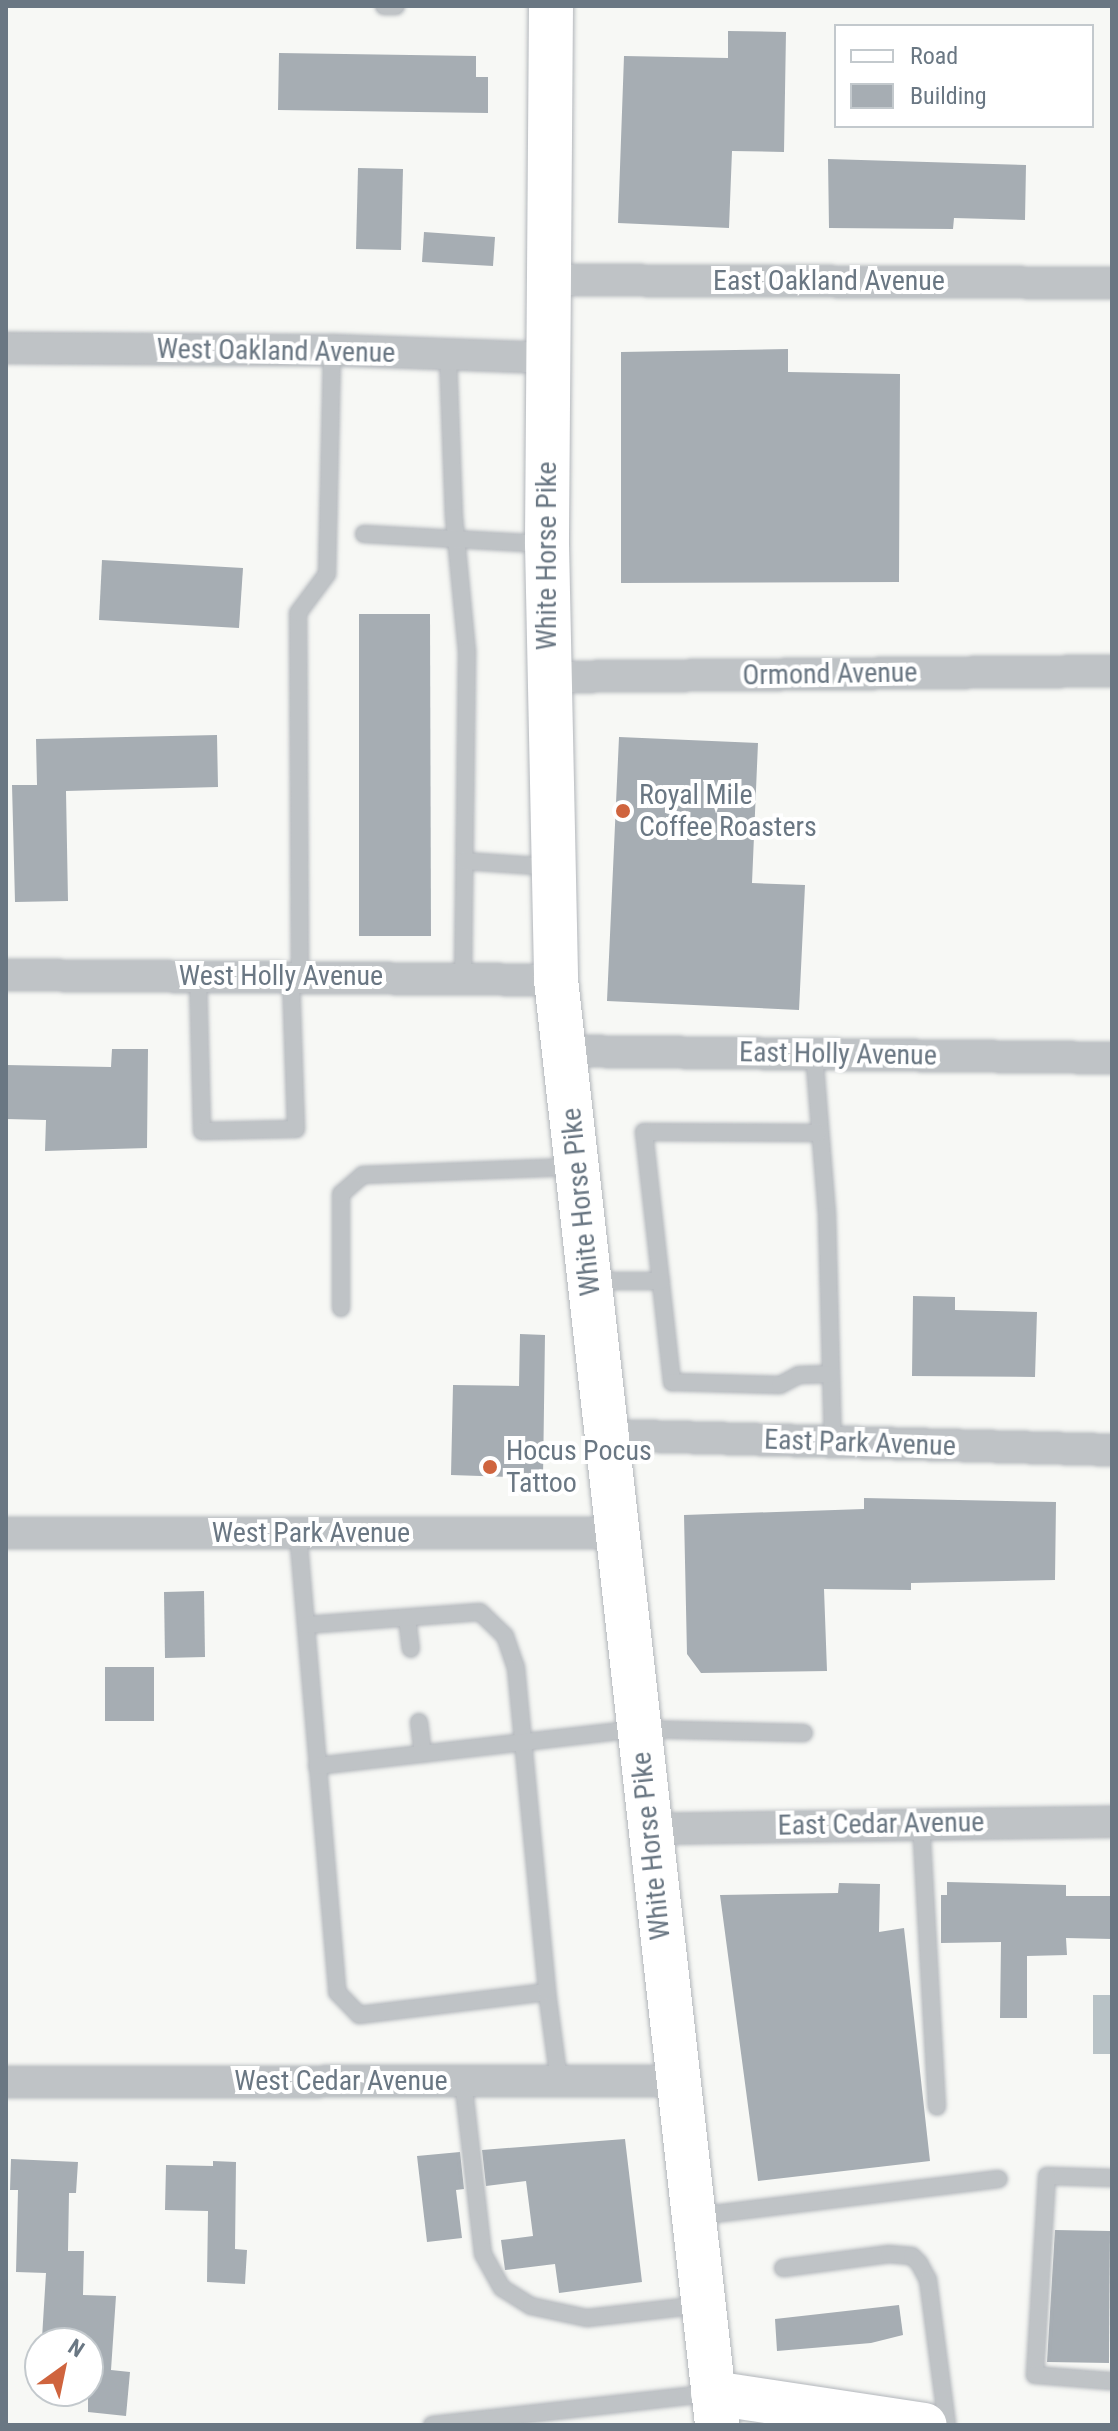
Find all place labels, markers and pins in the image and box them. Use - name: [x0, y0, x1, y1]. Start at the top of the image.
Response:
- place label: Royal Mile Coffee Roasters: [639, 778, 817, 844]
- marker: Royal Mile Coffee Roasters: [614, 802, 632, 820]
- place label: Hocus Pocus Tattoo: [506, 1434, 652, 1500]
- marker: Hocus Pocus Tattoo: [481, 1458, 499, 1476]

